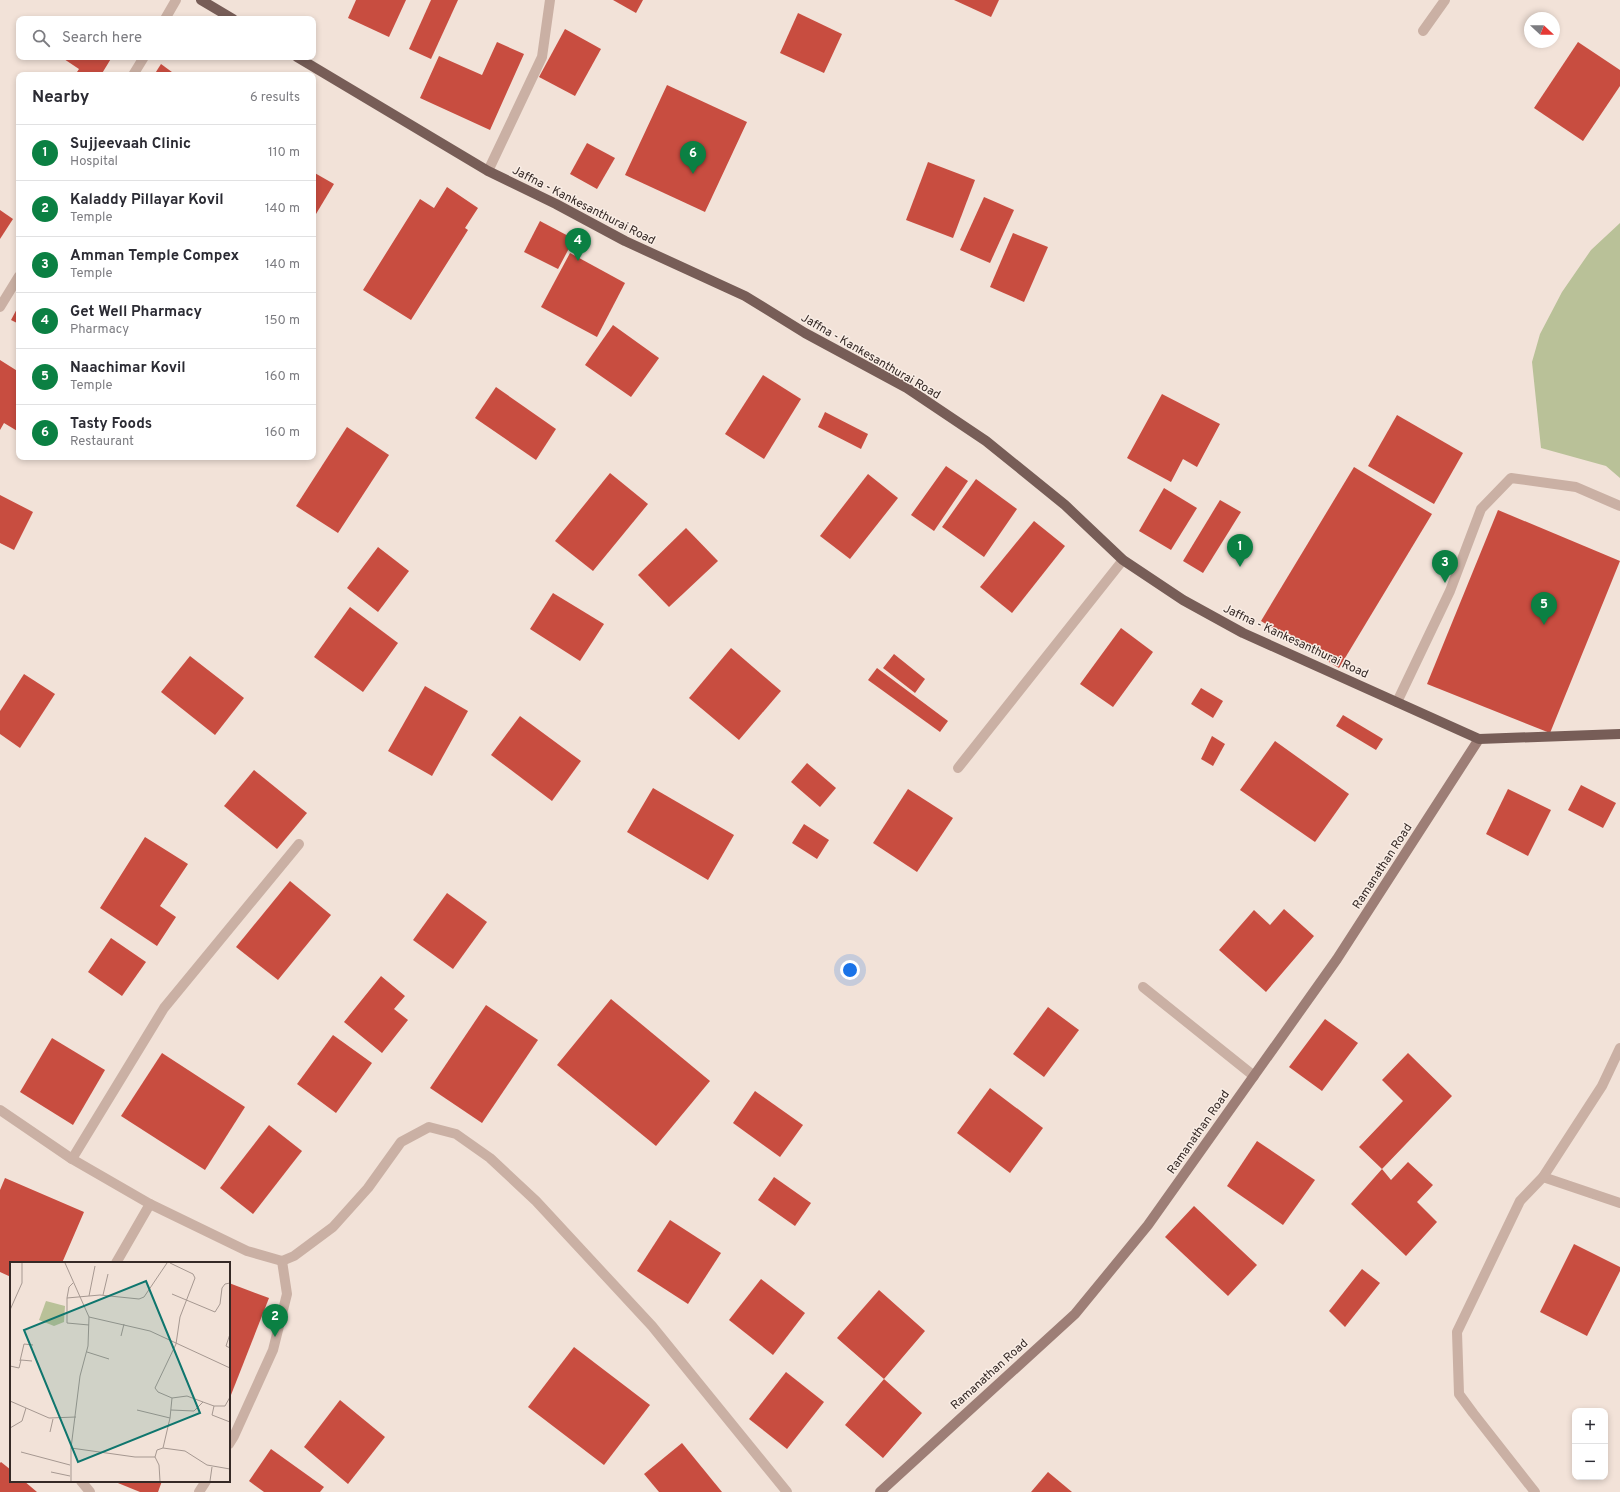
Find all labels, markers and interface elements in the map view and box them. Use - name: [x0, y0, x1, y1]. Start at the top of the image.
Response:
- north arrow: [1524, 12, 1560, 48]
- search box: [16, 16, 316, 60]
- icon: search: [30, 27, 52, 49]
- text: Search here: [62, 29, 142, 48]
- text: Nearby: [32, 87, 89, 109]
- text: 6 results: [250, 90, 300, 106]
- text: Sujjeevaah Clinic: [70, 135, 191, 154]
- pin: 6: [680, 141, 706, 174]
- text: 1: [42, 145, 48, 161]
- text: 110 m: [268, 145, 300, 161]
- text: Hospital: [70, 154, 118, 170]
- street label: Jaffna - Kankesanthurai Road: [509, 163, 658, 249]
- text: Kaladdy Pillayar Kovil: [70, 191, 224, 210]
- text: 2: [41, 201, 49, 217]
- text: 140 m: [265, 201, 300, 217]
- text: Temple: [70, 210, 112, 226]
- pin: 4: [565, 228, 591, 261]
- text: Amman Temple Compex: [70, 247, 239, 266]
- text: 3: [41, 257, 49, 273]
- text: 140 m: [265, 257, 300, 273]
- text: Temple: [70, 266, 112, 282]
- text: Get Well Pharmacy: [70, 303, 202, 322]
- street label: Jaffna - Kankesanthurai Road: [798, 310, 943, 403]
- text: 4: [41, 313, 49, 329]
- text: 150 m: [265, 313, 300, 329]
- text: Pharmacy: [70, 322, 129, 338]
- text: Naachimar Kovil: [70, 359, 186, 378]
- text: 5: [41, 369, 49, 385]
- text: 160 m: [265, 369, 300, 385]
- text: Temple: [70, 378, 112, 394]
- text: Tasty Foods: [70, 415, 152, 434]
- text: 6: [41, 425, 49, 441]
- text: 160 m: [265, 425, 300, 441]
- text: Restaurant: [70, 434, 134, 450]
- pin: 1: [1227, 534, 1253, 567]
- pin: 3: [1432, 550, 1458, 583]
- pin: 5: [1531, 592, 1557, 625]
- street label: Jaffna - Kankesanthurai Road: [1220, 601, 1371, 683]
- street label: Ramanathan Road: [1349, 821, 1416, 912]
- your location: [840, 960, 860, 980]
- street label: Ramanathan Road: [1164, 1087, 1234, 1178]
- inset map: [10, 1262, 230, 1482]
- pin: 2: [262, 1304, 288, 1337]
- street label: Ramanathan Road: [948, 1336, 1032, 1414]
- map controls: [1572, 1408, 1608, 1480]
- button: +: [1572, 1408, 1608, 1444]
- button: −: [1572, 1444, 1608, 1480]

